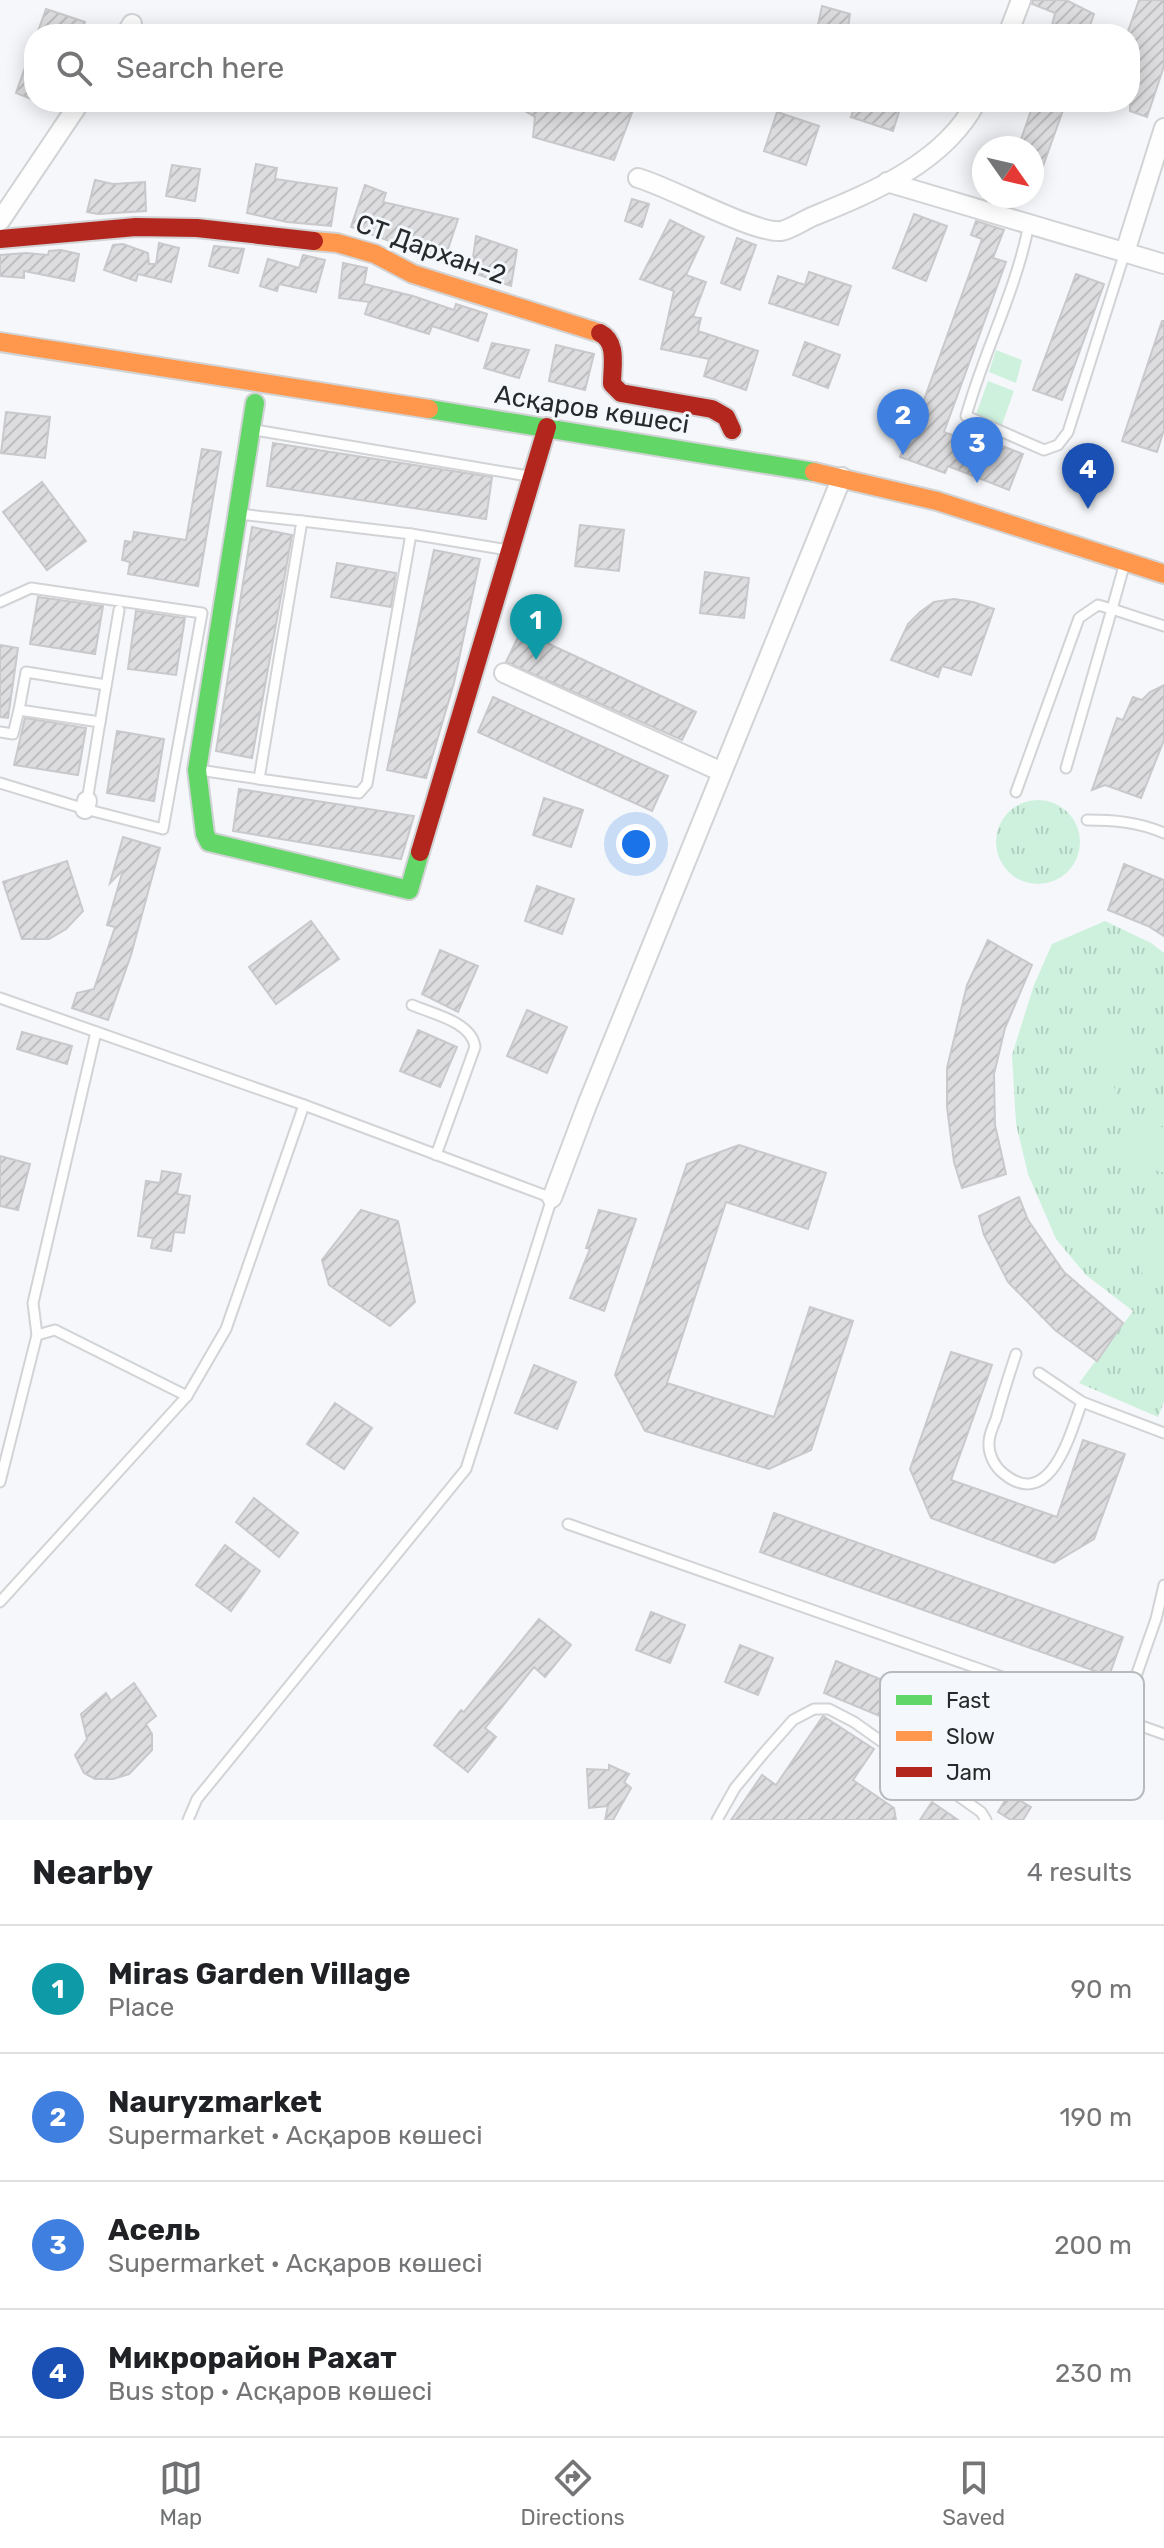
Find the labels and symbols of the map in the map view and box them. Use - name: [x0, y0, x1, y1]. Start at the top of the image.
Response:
- north arrow: [972, 136, 1044, 208]
- street label: СТ Дархан-2: [351, 208, 510, 291]
- street label: Асқаров көшесі: [492, 379, 691, 440]
- pin: 2: [877, 389, 929, 455]
- pin: 3: [951, 417, 1003, 483]
- pin: 4: [1062, 443, 1114, 509]
- pin: 1: [510, 594, 562, 660]
- your location: [616, 824, 656, 864]
- legend: [880, 1672, 1144, 1800]
- text: Fast: [946, 1687, 991, 1714]
- text: Slow: [946, 1723, 995, 1750]
- text: Jam: [946, 1759, 992, 1786]

